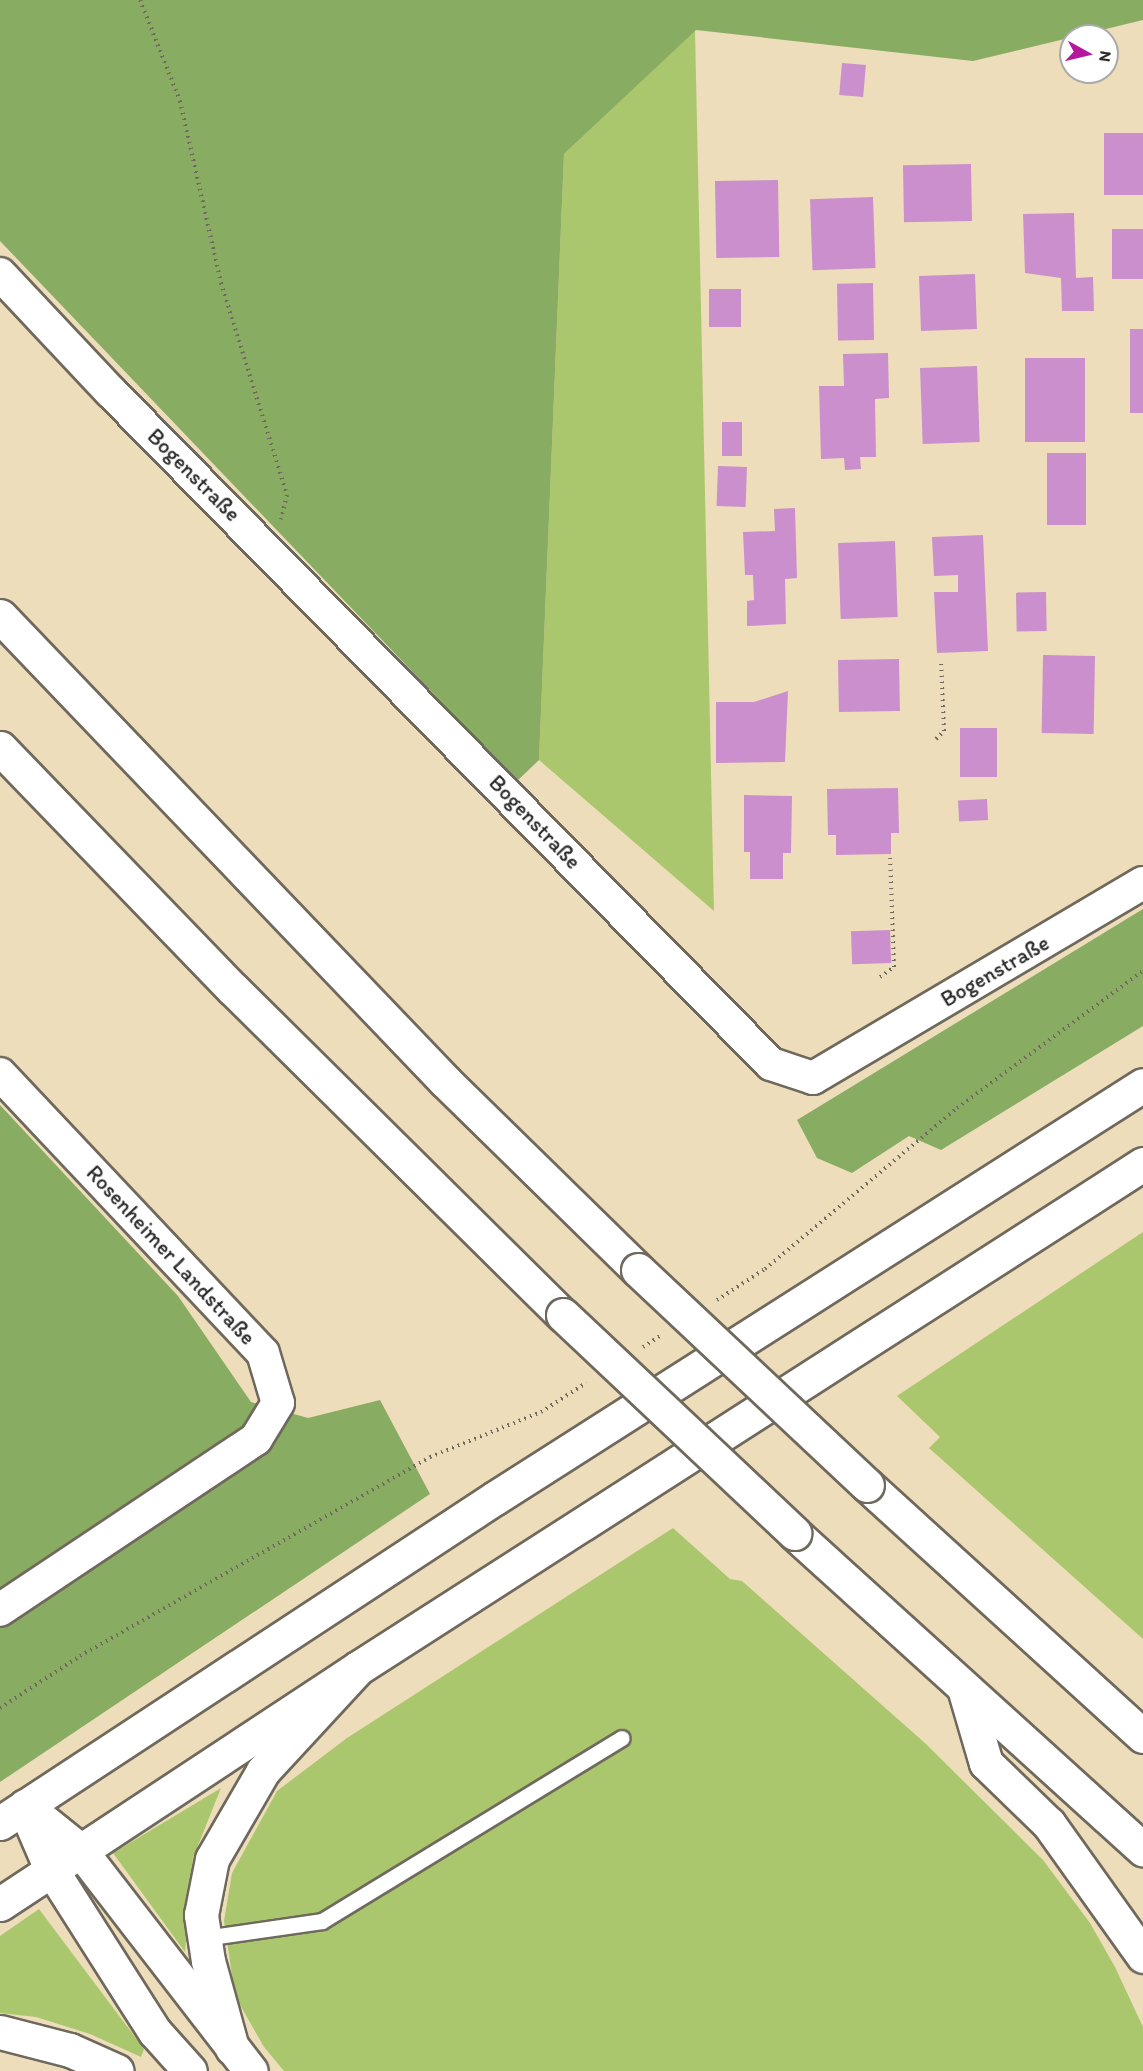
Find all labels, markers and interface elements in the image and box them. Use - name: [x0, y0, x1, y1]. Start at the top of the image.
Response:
- north arrow: [1059, 24, 1119, 84]
- text: N: [1095, 50, 1115, 63]
- street label: Bogenstraße: [142, 423, 246, 527]
- street label: Bogenstraße: [484, 769, 586, 875]
- street label: Bogenstraße: [936, 929, 1054, 1013]
- street label: Rosenheimer Landstraße: [81, 1160, 261, 1350]

